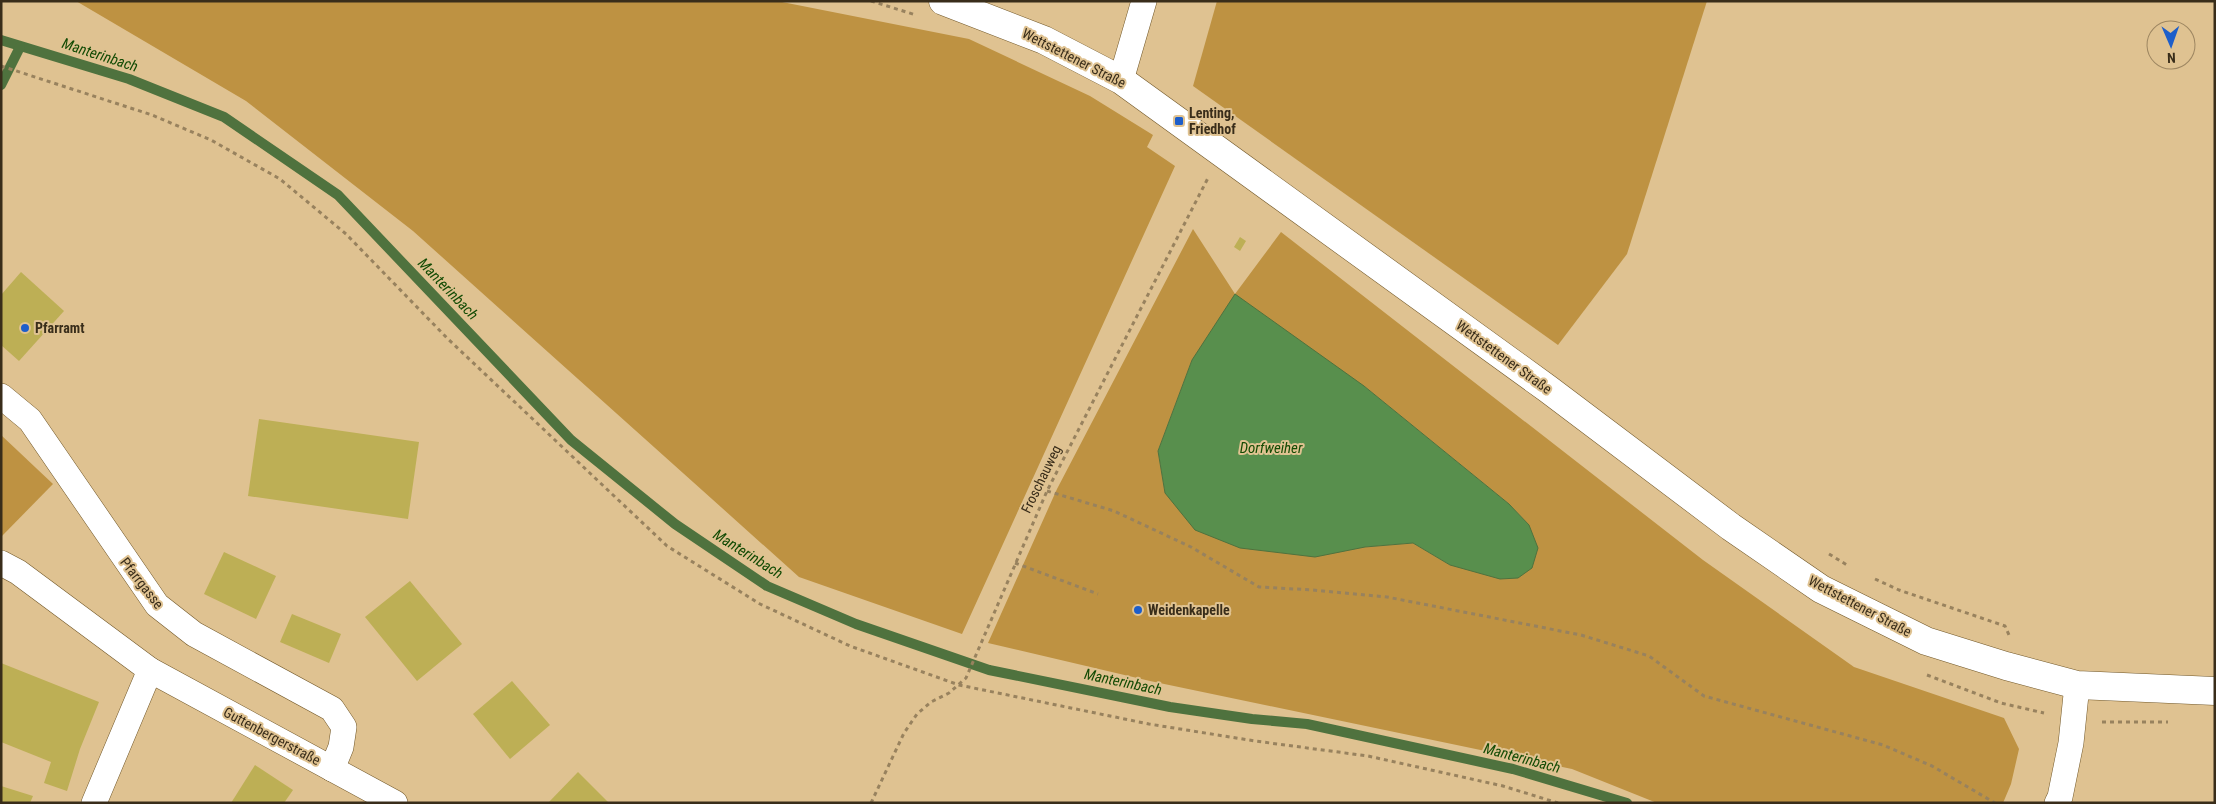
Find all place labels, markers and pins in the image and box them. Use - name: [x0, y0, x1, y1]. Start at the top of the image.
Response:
- place label: Lenting, Friedhof: [1189, 105, 1236, 137]
- marker: Lenting, Friedhof: [1173, 115, 1185, 127]
- place label: Pfarramt: [35, 320, 84, 336]
- marker: Pfarramt: [19, 322, 31, 334]
- place label: Weidenkapelle: [1148, 602, 1230, 618]
- marker: Weidenkapelle: [1132, 604, 1144, 616]

